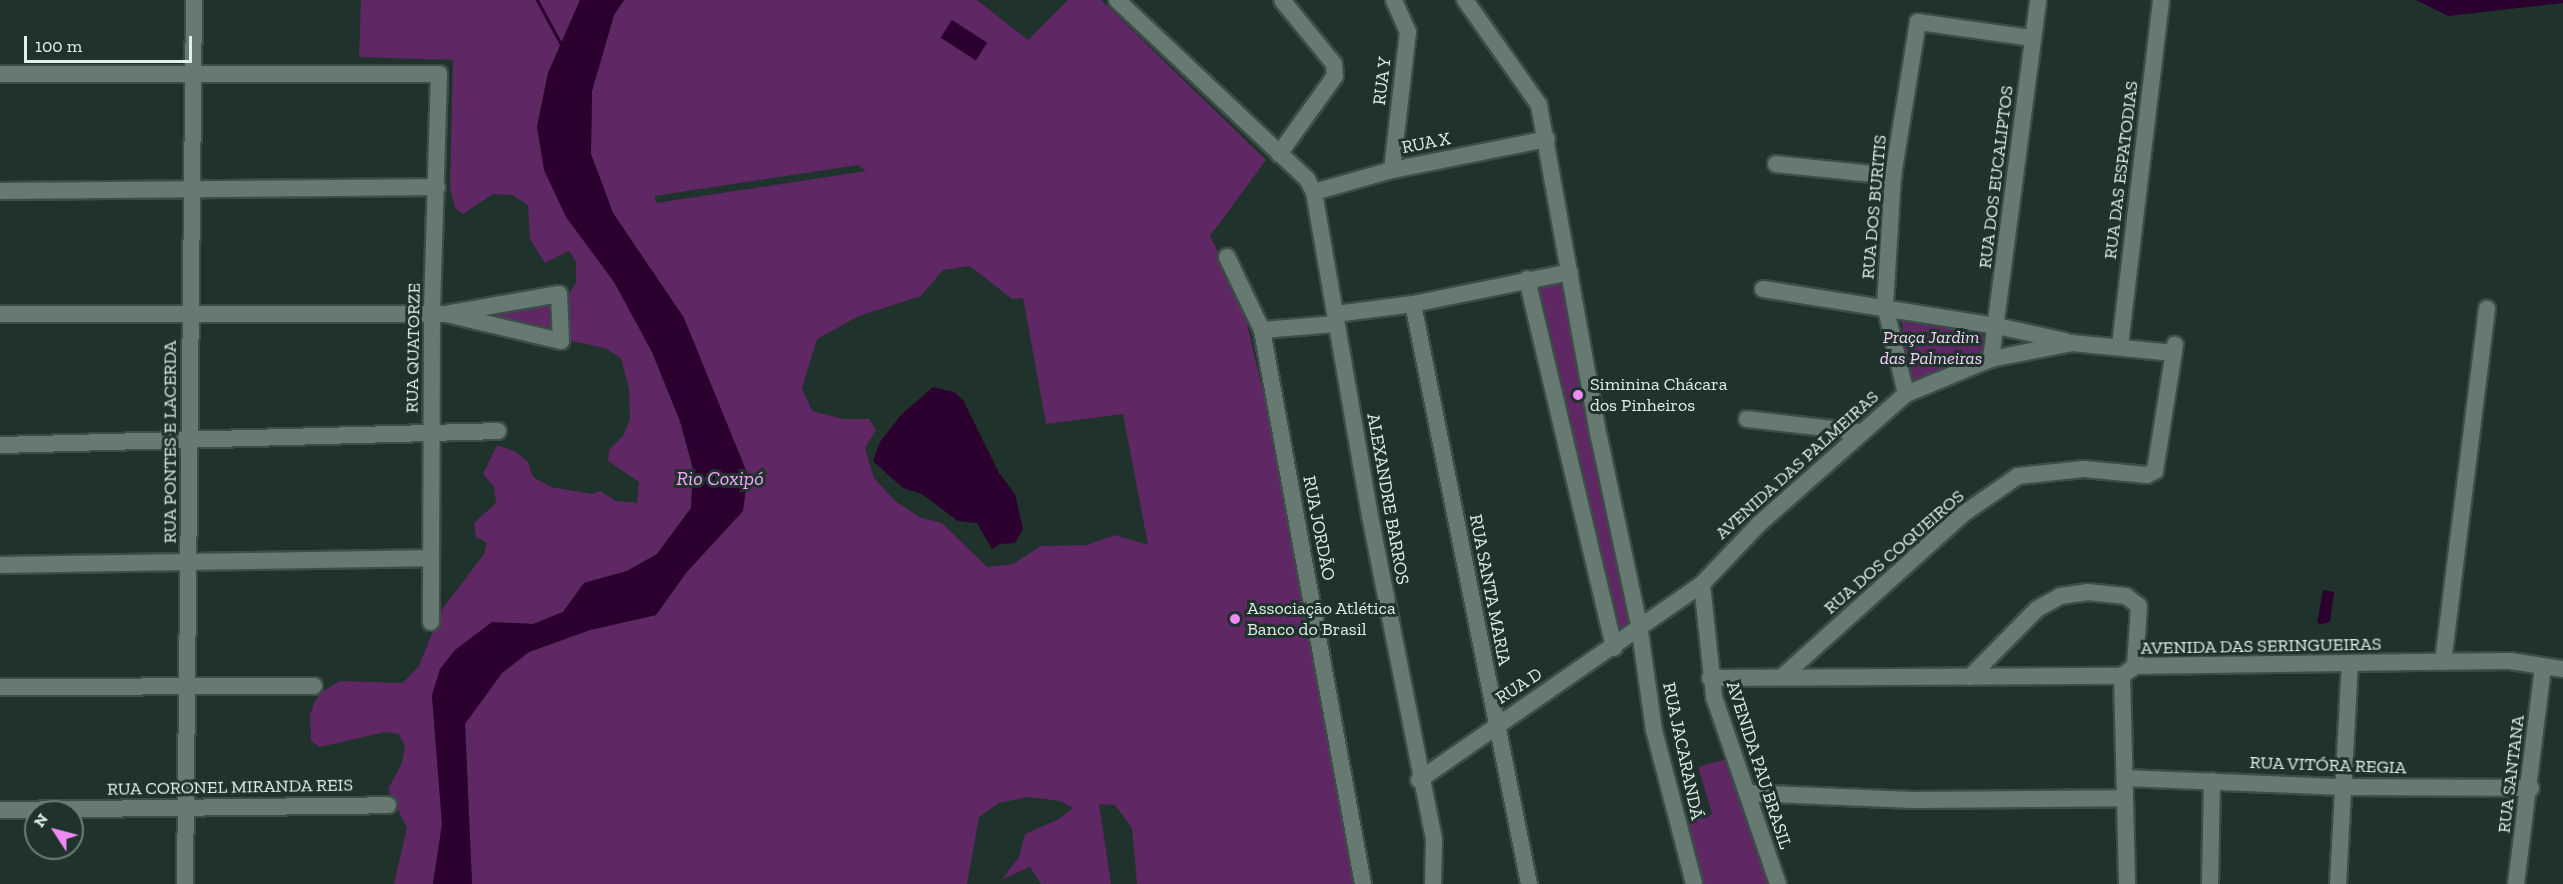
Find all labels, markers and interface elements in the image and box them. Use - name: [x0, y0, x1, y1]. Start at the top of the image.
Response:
- scale bar: [27, 24, 195, 62]
- text: 100 m: [35, 35, 82, 57]
- street label: RUA Y: [1368, 55, 1396, 107]
- street label: RUA DAS ESPATODIAS: [2099, 79, 2143, 261]
- street label: RUA DOS EUCALIPTOS: [1974, 84, 2018, 270]
- street label: RUA X: [1399, 128, 1453, 158]
- street label: RUA DOS BURITIS: [1857, 134, 1891, 280]
- street label: RUA QUATORZE: [401, 282, 425, 414]
- park label: Praça Jardim das Palmeiras: [1880, 327, 1982, 370]
- street label: RUA PONTES E LACERDA: [159, 340, 181, 544]
- place label: Siminina Chácara dos Pinheiros: [1590, 374, 1727, 416]
- street label: AVENIDA DAS PALMEIRAS: [1711, 386, 1883, 544]
- marker: Siminina Chácara dos Pinheiros: [1571, 388, 1585, 402]
- street label: ALEXANDRE BARROS: [1362, 412, 1414, 586]
- water label: Rio Coxipó: [676, 466, 764, 490]
- street label: RUA JORDÃO: [1298, 473, 1340, 583]
- street label: RUA DOS COQUEIROS: [1819, 485, 1969, 619]
- street label: RUA SANTA MARIA: [1465, 512, 1515, 668]
- place label: Associação Atlética Banco do Brasil: [1247, 598, 1396, 640]
- marker: Associação Atlética Banco do Brasil: [1228, 612, 1242, 626]
- street label: AVENIDA DAS SERINGUEIRAS: [2140, 633, 2382, 659]
- street label: RUA D: [1492, 663, 1546, 709]
- street label: AVENIDA PAU BRASIL: [1722, 678, 1796, 852]
- street label: RUA JACARANDÁ: [1658, 680, 1708, 822]
- street label: RUA SANTANA: [2493, 713, 2529, 835]
- street label: RUA VITÓRA REGIA: [2248, 751, 2408, 779]
- street label: RUA CORONEL MIRANDA REIS: [106, 774, 354, 800]
- north arrow: [24, 800, 84, 860]
- text: N: [29, 810, 52, 831]

